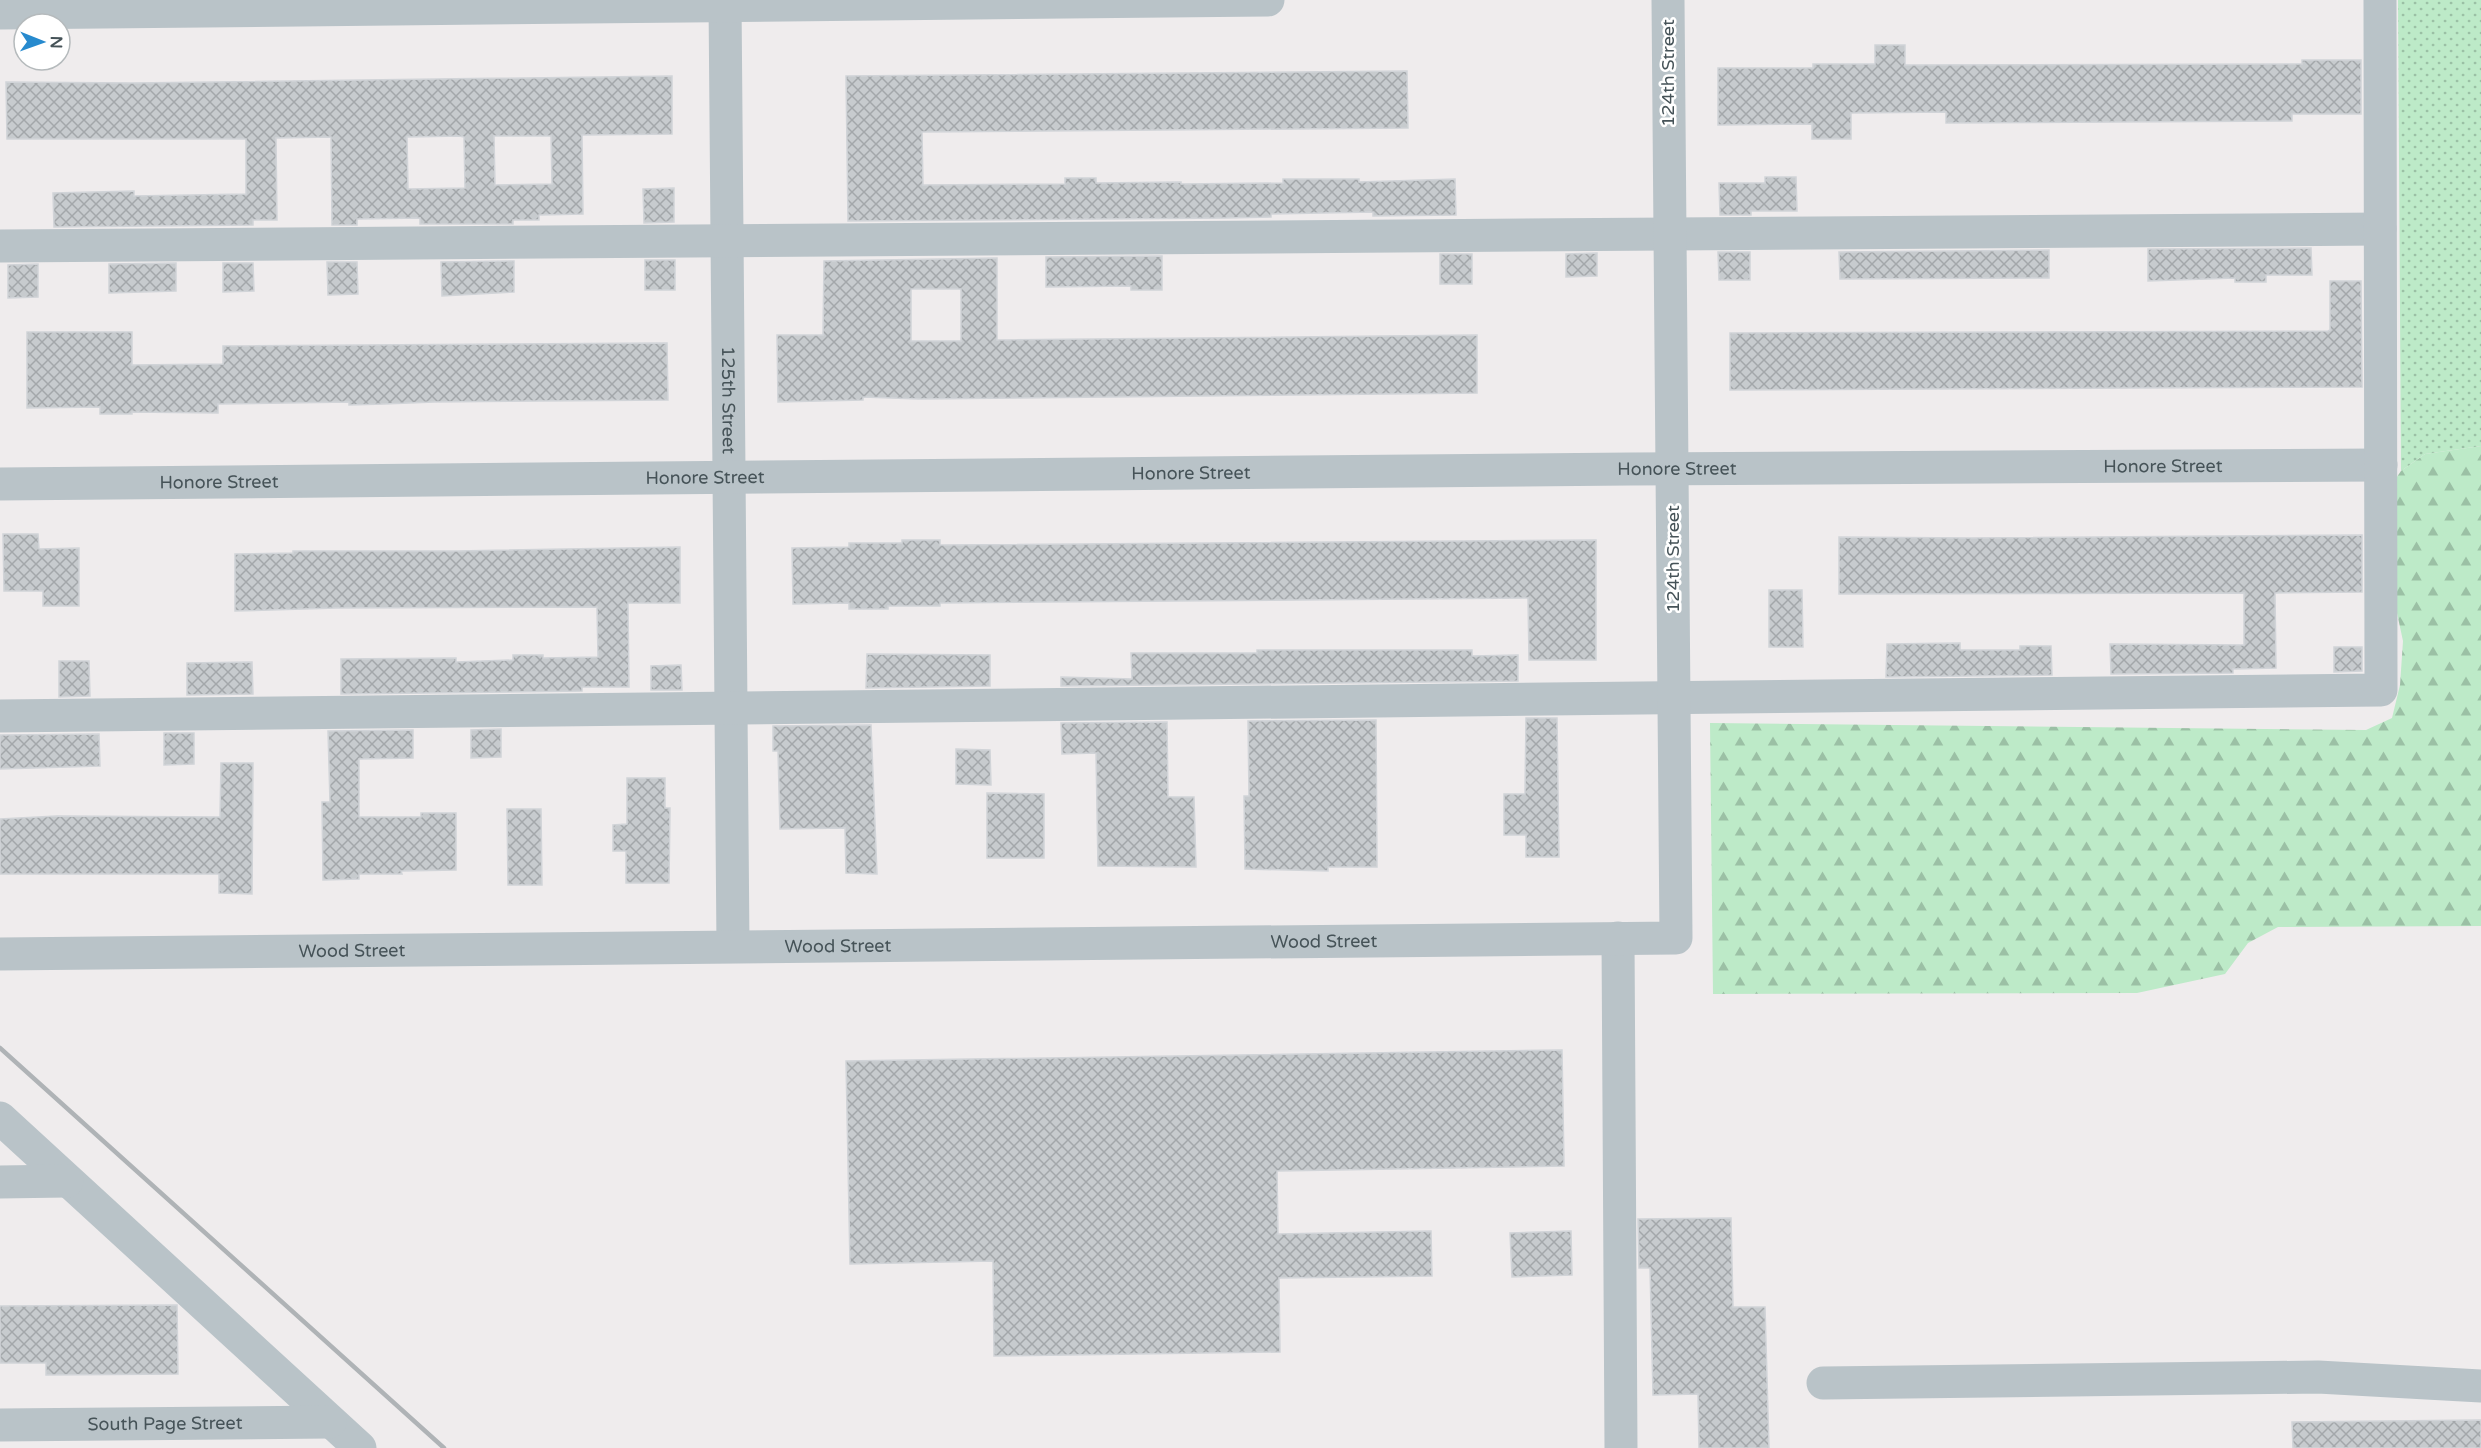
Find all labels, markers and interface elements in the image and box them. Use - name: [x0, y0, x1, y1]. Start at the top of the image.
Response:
- north arrow: [12, 12, 72, 72]
- street label: 124th Street: [1657, 19, 1679, 127]
- text: N: [46, 36, 66, 49]
- street label: 125th Street: [717, 346, 740, 454]
- street label: Honore Street: [2103, 455, 2223, 477]
- street label: Honore Street: [1617, 457, 1737, 480]
- street label: Honore Street: [1131, 461, 1251, 485]
- street label: Honore Street: [645, 466, 765, 489]
- street label: Honore Street: [159, 470, 279, 494]
- street label: 124th Street: [1662, 505, 1684, 613]
- street label: Wood Street: [1270, 930, 1378, 953]
- street label: Wood Street: [784, 934, 892, 958]
- street label: Wood Street: [298, 939, 406, 962]
- street label: South Page Street: [87, 1412, 243, 1435]

